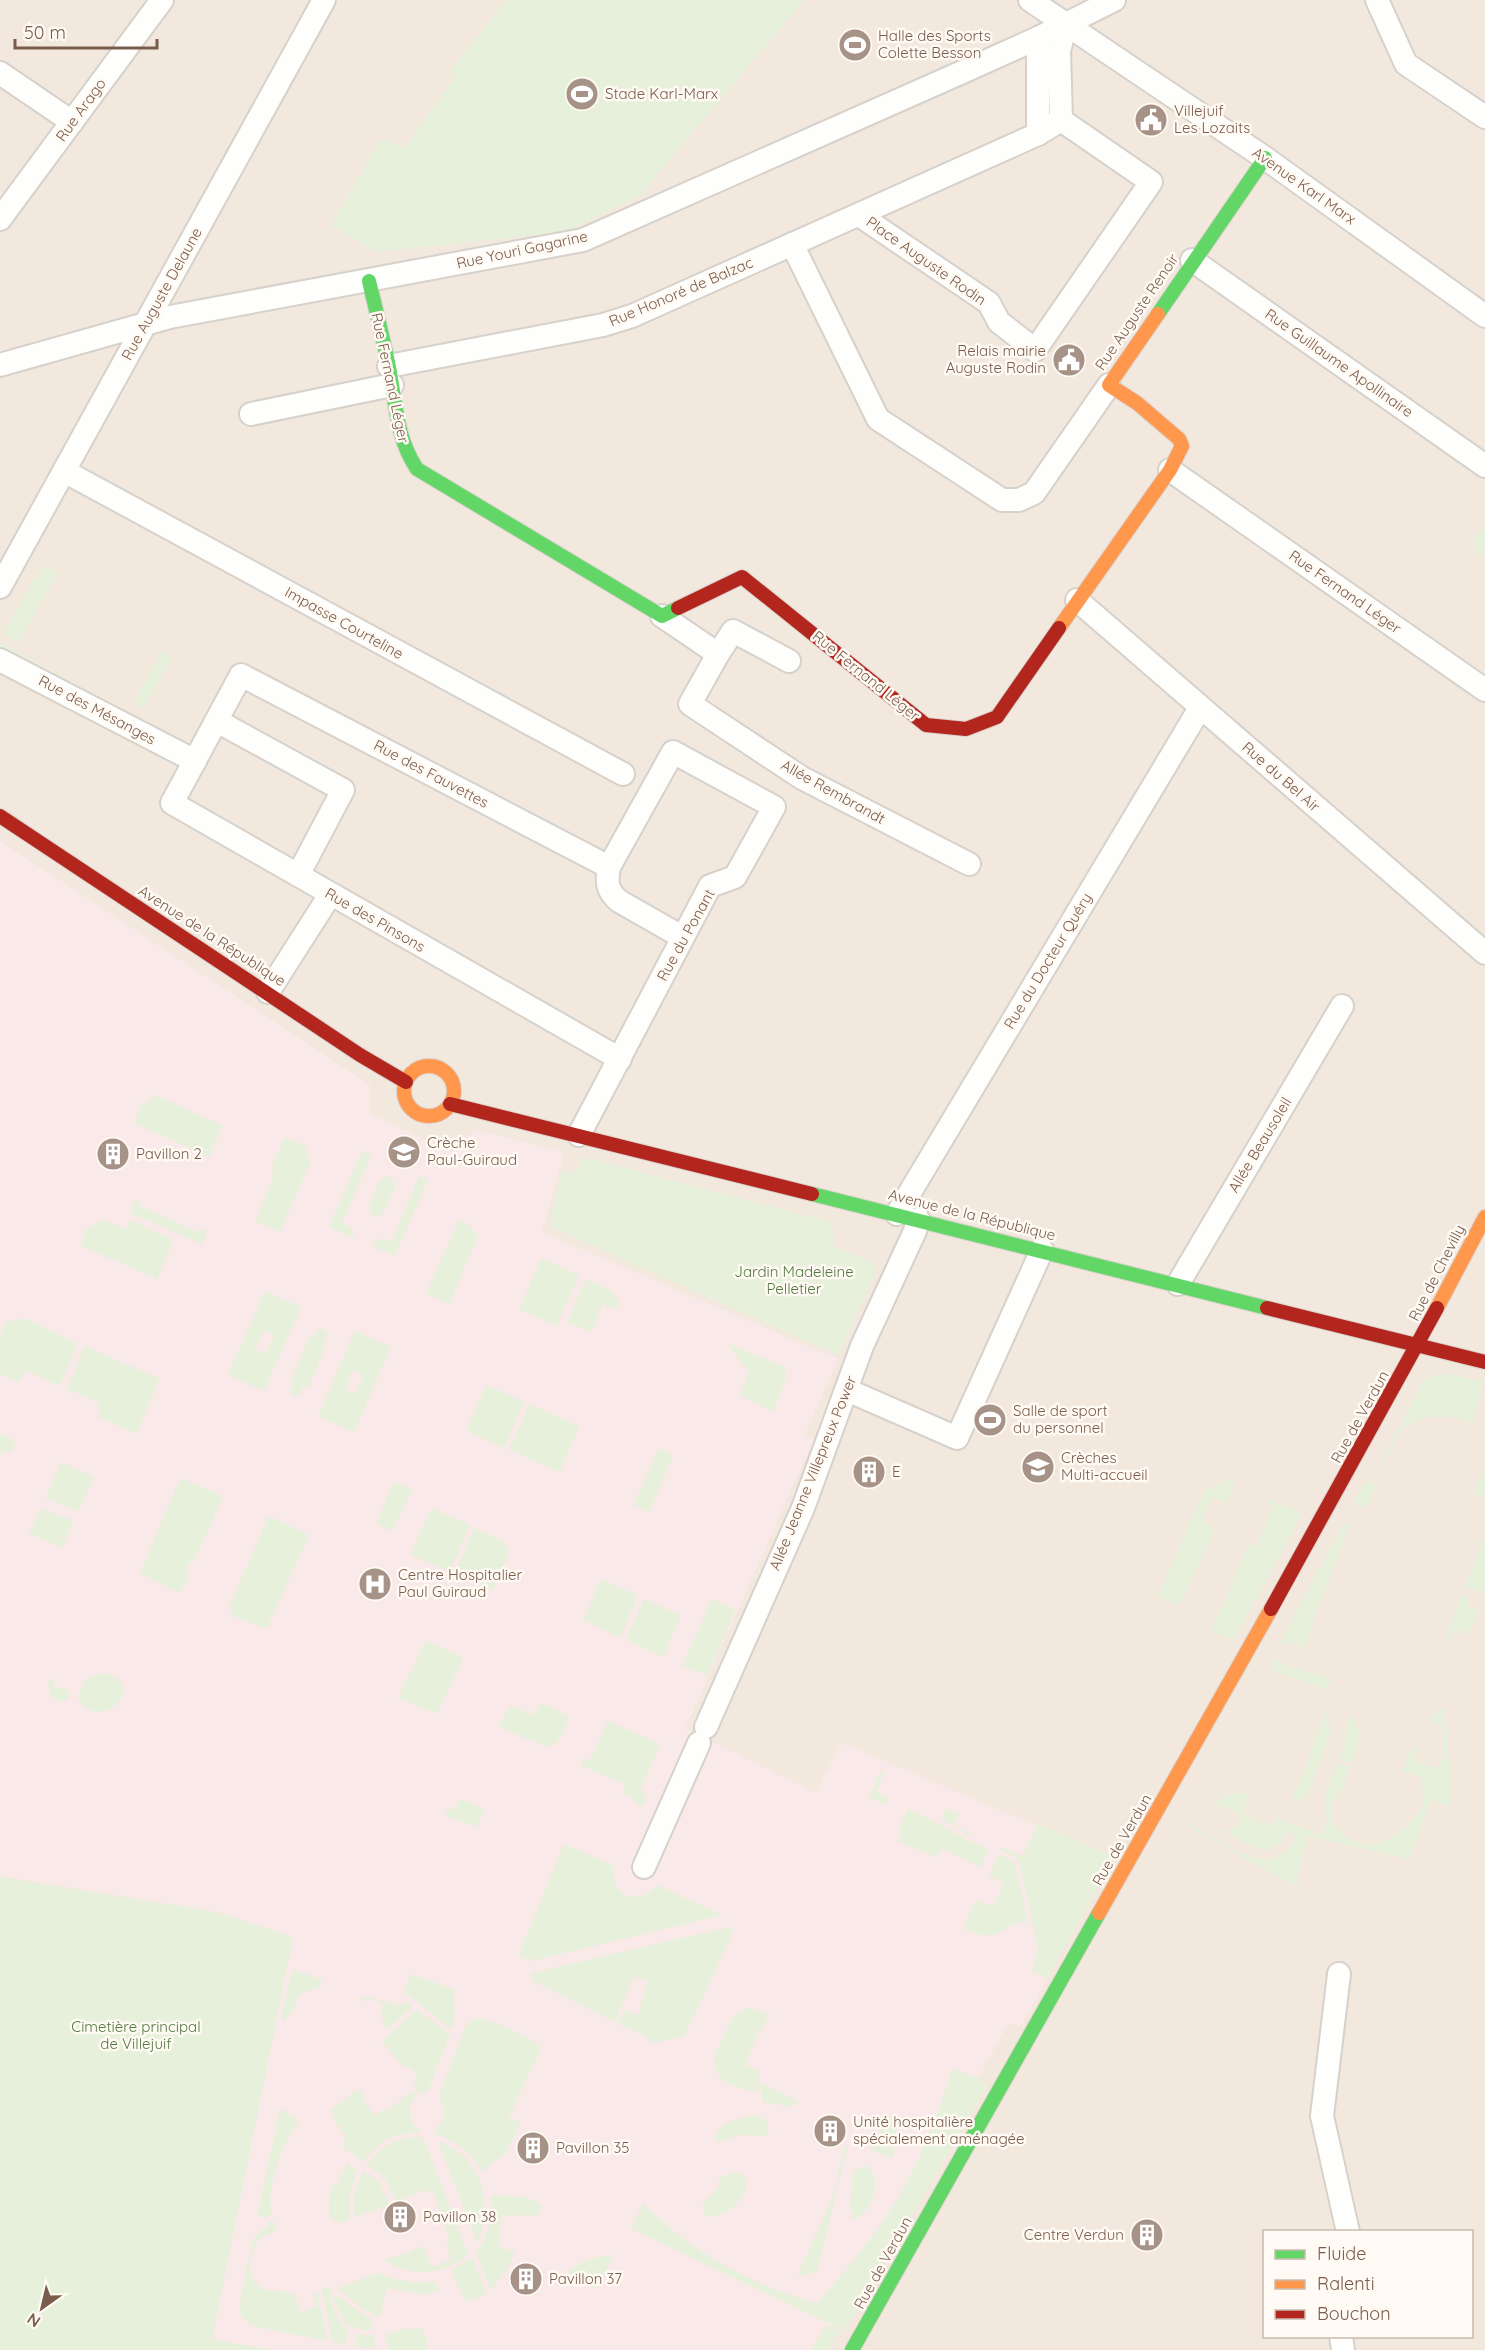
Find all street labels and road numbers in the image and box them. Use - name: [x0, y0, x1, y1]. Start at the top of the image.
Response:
- street label: Rue Arago: [51, 74, 110, 145]
- street label: Avenue Karl Marx: [1249, 143, 1360, 228]
- street label: Place Auguste Rodin: [863, 212, 990, 309]
- street label: Rue Auguste Delaune: [117, 224, 206, 363]
- street label: Rue Youri Gagarine: [455, 226, 589, 273]
- street label: Rue Auguste Renoir: [1091, 250, 1183, 374]
- street label: Rue Honoré de Balzac: [606, 252, 756, 330]
- street label: Rue Guillaume Apollinaire: [1261, 304, 1417, 421]
- street label: Rue Fernand Léger: [367, 311, 414, 445]
- street label: Rue Fernand Léger: [1285, 546, 1405, 638]
- street label: Impasse Courteline: [282, 582, 407, 663]
- street label: Rue Fernand Léger: [809, 626, 924, 725]
- street label: Rue des Mésanges: [35, 671, 159, 748]
- street label: Rue des Fauvettes: [371, 735, 492, 812]
- street label: Rue du Bel Air: [1238, 737, 1324, 816]
- street label: Allée Rembrandt: [778, 755, 889, 828]
- street label: Avenue de la République: [135, 881, 289, 990]
- street label: Rue des Pinsons: [322, 883, 429, 956]
- street label: Rue du Ponant: [652, 885, 719, 984]
- street label: Rue du Docteur Quéry: [999, 889, 1096, 1032]
- street label: Allée Beausoleil: [1224, 1094, 1295, 1196]
- street label: Avenue de la République: [887, 1185, 1058, 1244]
- street label: Rue de Chevilly: [1404, 1221, 1469, 1324]
- street label: Rue de Verdun: [1326, 1367, 1393, 1466]
- street label: Allée Jeanne Villepreux Power: [765, 1372, 860, 1573]
- street label: Rue de Verdun: [1088, 1791, 1155, 1889]
- street label: Rue de Verdun: [849, 2213, 916, 2312]

